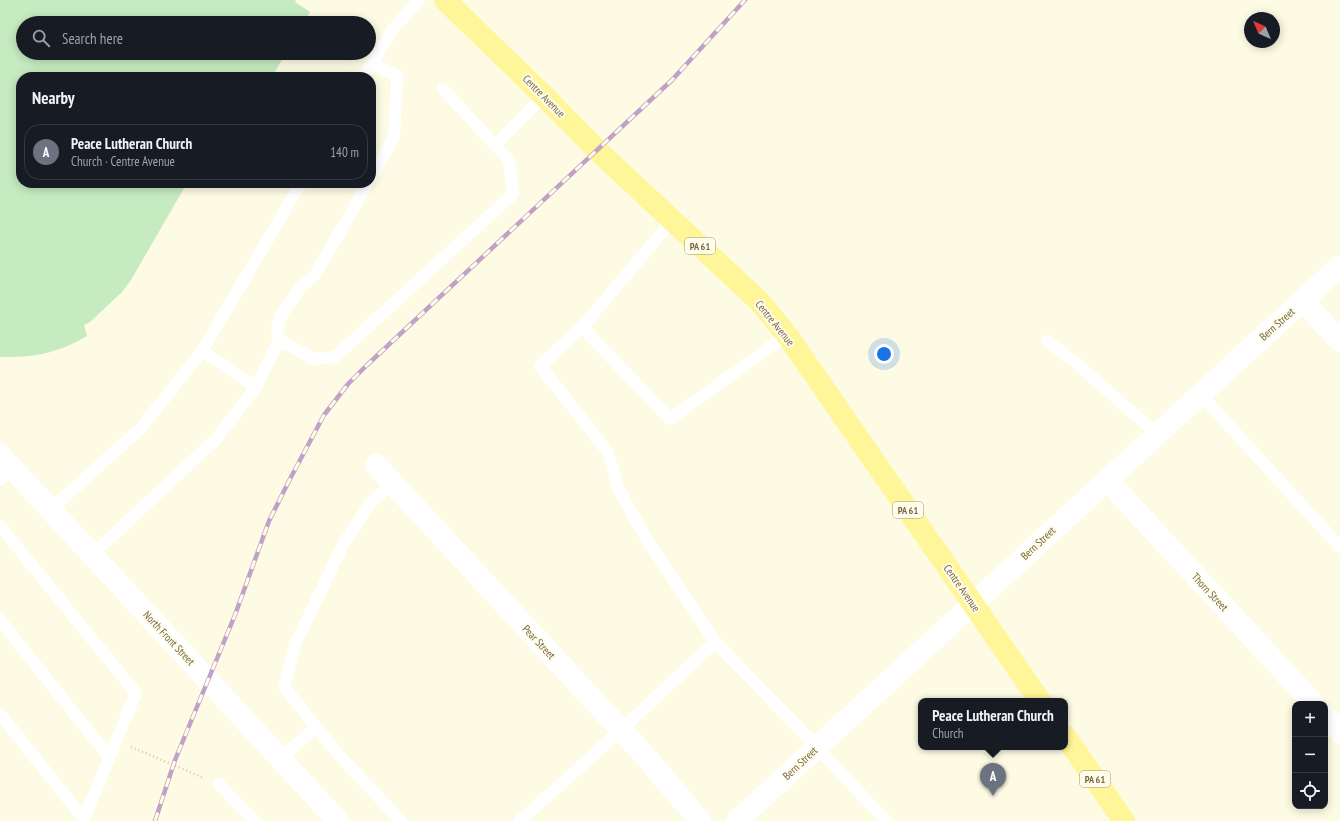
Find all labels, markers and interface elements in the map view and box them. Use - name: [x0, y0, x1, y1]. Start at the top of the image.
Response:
- north arrow: [1244, 12, 1280, 48]
- search box: [16, 16, 376, 60]
- icon: search: [30, 27, 52, 49]
- text: Search here: [62, 29, 123, 48]
- street label: Centre Avenue: [520, 72, 569, 121]
- text: Nearby: [32, 87, 75, 109]
- text: Peace Lutheran Church: [71, 134, 192, 153]
- text: A: [43, 144, 49, 161]
- text: 140 m: [330, 144, 359, 161]
- text: Church · Centre Avenue: [71, 153, 175, 170]
- road number: PA 61: [685, 238, 715, 254]
- street label: Centre Avenue: [752, 297, 798, 349]
- street label: Bern Street: [1256, 305, 1298, 343]
- your location: [874, 344, 894, 364]
- road number: PA 61: [893, 502, 923, 518]
- street label: Bern Street: [1018, 523, 1058, 563]
- street label: Centre Avenue: [941, 562, 984, 615]
- street label: Thorn Street: [1189, 570, 1231, 614]
- street label: North Front Street: [140, 608, 198, 668]
- street label: Pear Street: [520, 622, 558, 662]
- popup: [918, 698, 1068, 750]
- map controls: [1292, 701, 1328, 809]
- button: +: [1292, 701, 1328, 737]
- text: Peace Lutheran Church: [932, 706, 1054, 725]
- text: Church: [932, 725, 964, 742]
- button: −: [1292, 737, 1328, 773]
- street label: Bern Street: [780, 743, 820, 783]
- pin: A: [980, 763, 1006, 796]
- road number: PA 61: [1080, 771, 1110, 787]
- button: locate: [1292, 773, 1328, 809]

